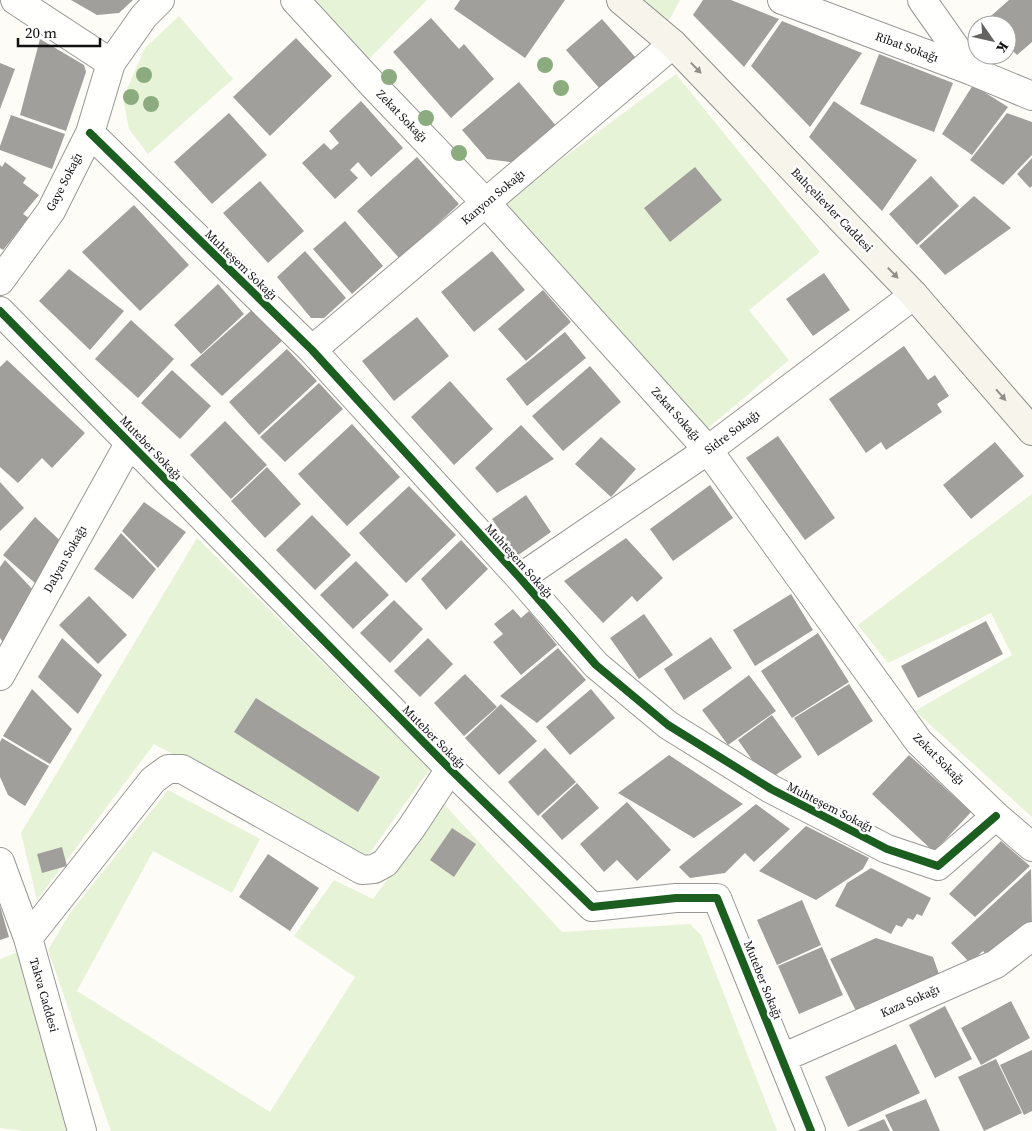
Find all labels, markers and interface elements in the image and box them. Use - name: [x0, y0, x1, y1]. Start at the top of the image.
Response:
- scale bar: [18, 15, 100, 47]
- north arrow: [967, 15, 1017, 65]
- text: 20 m: [25, 22, 57, 43]
- street label: Ribat Sokağı: [873, 28, 941, 66]
- text: K: [992, 38, 1014, 57]
- one-way arrow: [690, 62, 702, 74]
- street label: Zekat Sokağı: [373, 86, 431, 146]
- street label: Gaye Sokağı: [42, 150, 86, 214]
- street label: Bahçelievler Caddesi: [788, 164, 877, 256]
- street label: Kanyon Sokağı: [458, 165, 528, 228]
- street label: Muhteşem Sokağı: [201, 226, 281, 304]
- one-way arrow: [887, 267, 899, 279]
- street label: Zekat Sokağı: [648, 384, 705, 445]
- one-way arrow: [995, 389, 1006, 402]
- street label: Sidre Sokağı: [701, 406, 763, 458]
- street label: Muteber Sokağı: [116, 412, 186, 484]
- street label: Muhteşem Sokağı: [481, 520, 557, 602]
- street label: Dalyan Sokağı: [40, 522, 90, 596]
- street label: Muteber Sokağı: [399, 702, 469, 772]
- street label: Zekat Sokağı: [910, 730, 969, 789]
- street label: Muhteşem Sokağı: [784, 778, 876, 836]
- street label: Muteber Sokağı: [740, 938, 786, 1022]
- street label: Takva Caddesi: [26, 956, 62, 1034]
- street label: Kaza Sokağı: [878, 981, 943, 1021]

